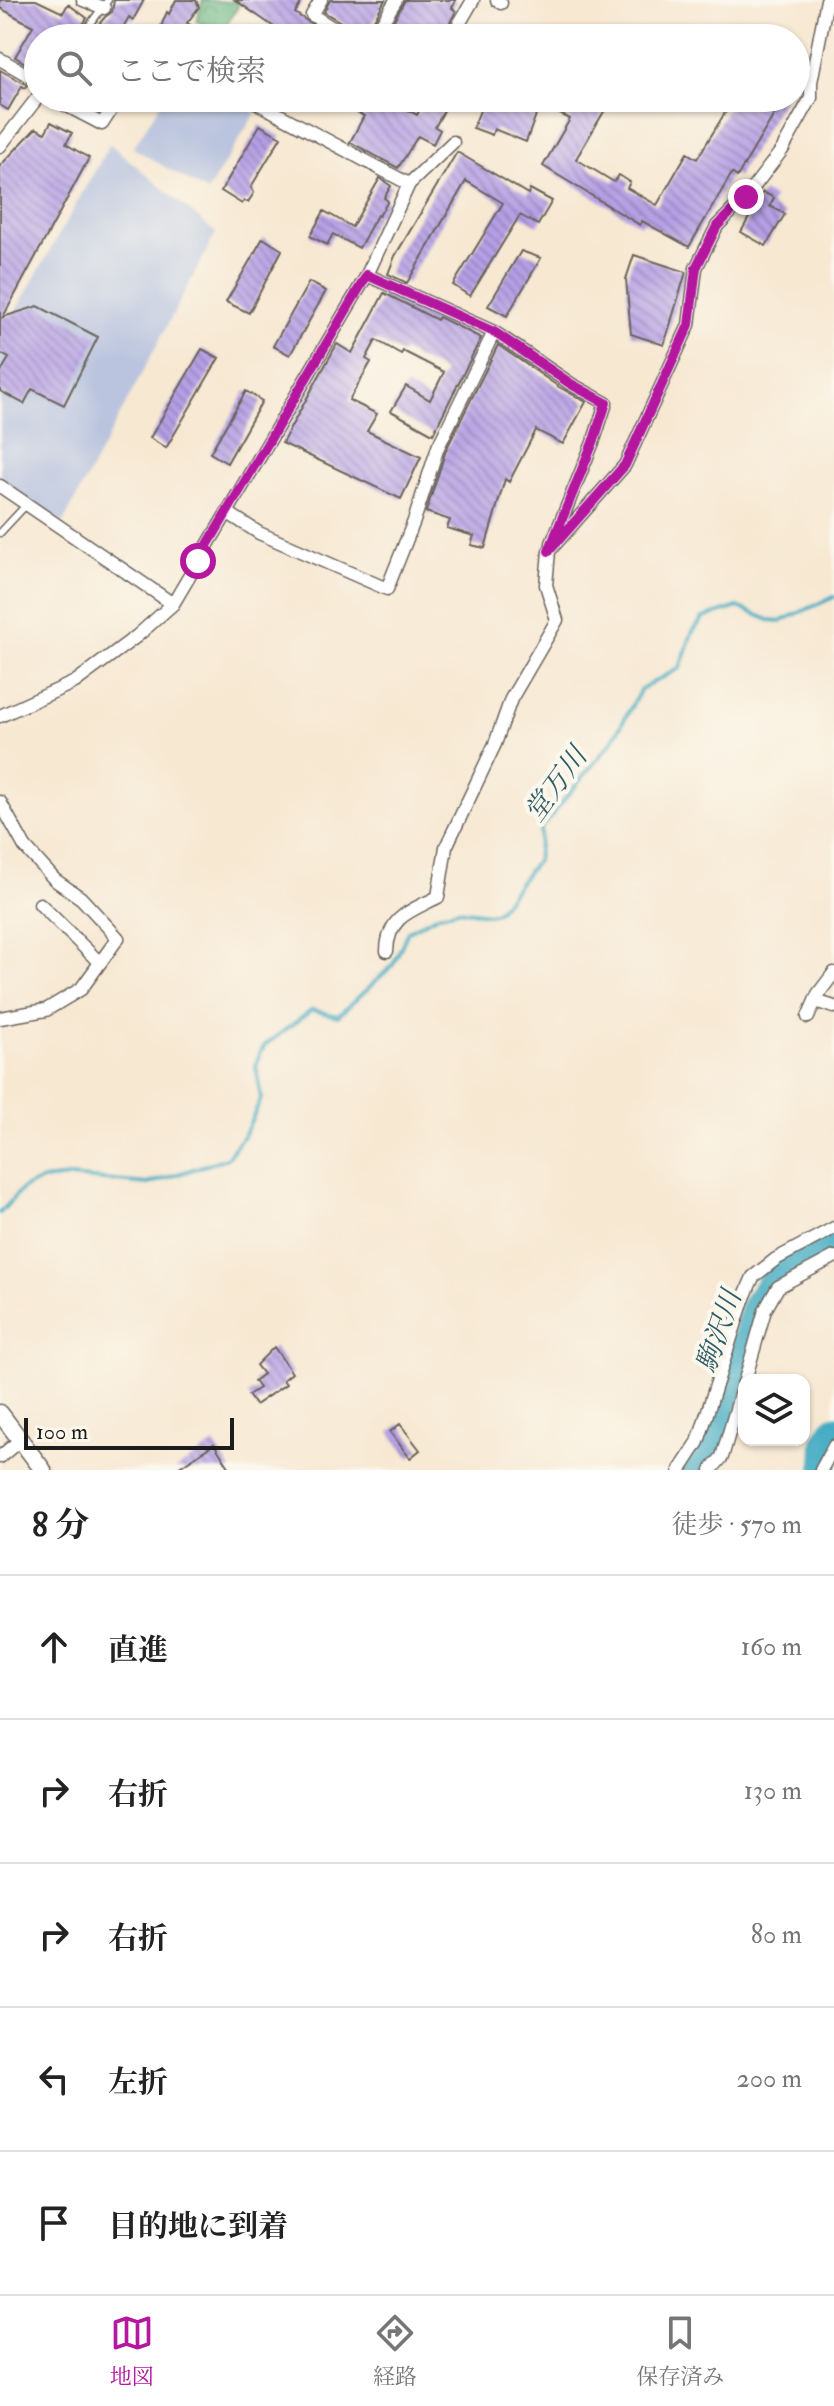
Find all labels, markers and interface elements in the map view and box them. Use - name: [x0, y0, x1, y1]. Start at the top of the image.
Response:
- search box: [24, 24, 810, 112]
- icon: search: [52, 46, 96, 90]
- text: ここで検索: [116, 53, 266, 90]
- route end: [728, 179, 764, 215]
- route start: [180, 543, 216, 579]
- water label: 堂万川: [517, 738, 597, 829]
- water label: 駒沢川: [689, 1283, 751, 1377]
- map controls: [738, 1374, 810, 1446]
- button: layers: [738, 1374, 810, 1446]
- scale bar: [24, 1414, 234, 1450]
- text: 100 m: [36, 1418, 88, 1446]
- text: 8 分: [32, 1504, 89, 1547]
- text: 徒歩 · 570 m: [672, 1509, 802, 1541]
- icon: ahead: [32, 1625, 76, 1669]
- text: 160 m: [741, 1631, 802, 1663]
- text: 直進: [108, 1632, 168, 1669]
- icon: right: [32, 1769, 76, 1813]
- text: 130 m: [744, 1775, 802, 1807]
- text: 右折: [108, 1776, 168, 1813]
- icon: right: [32, 1913, 76, 1957]
- text: 80 m: [751, 1919, 802, 1951]
- text: 右折: [108, 1920, 168, 1957]
- icon: left: [32, 2057, 76, 2101]
- text: 200 m: [737, 2063, 802, 2095]
- text: 左折: [108, 2064, 168, 2101]
- icon: arrive: [32, 2201, 76, 2245]
- text: 目的地に到着: [108, 2208, 288, 2245]
- tab: 地図: [110, 2311, 154, 2391]
- tab: 経路: [373, 2311, 417, 2391]
- tab: 保存済み: [636, 2311, 724, 2391]

